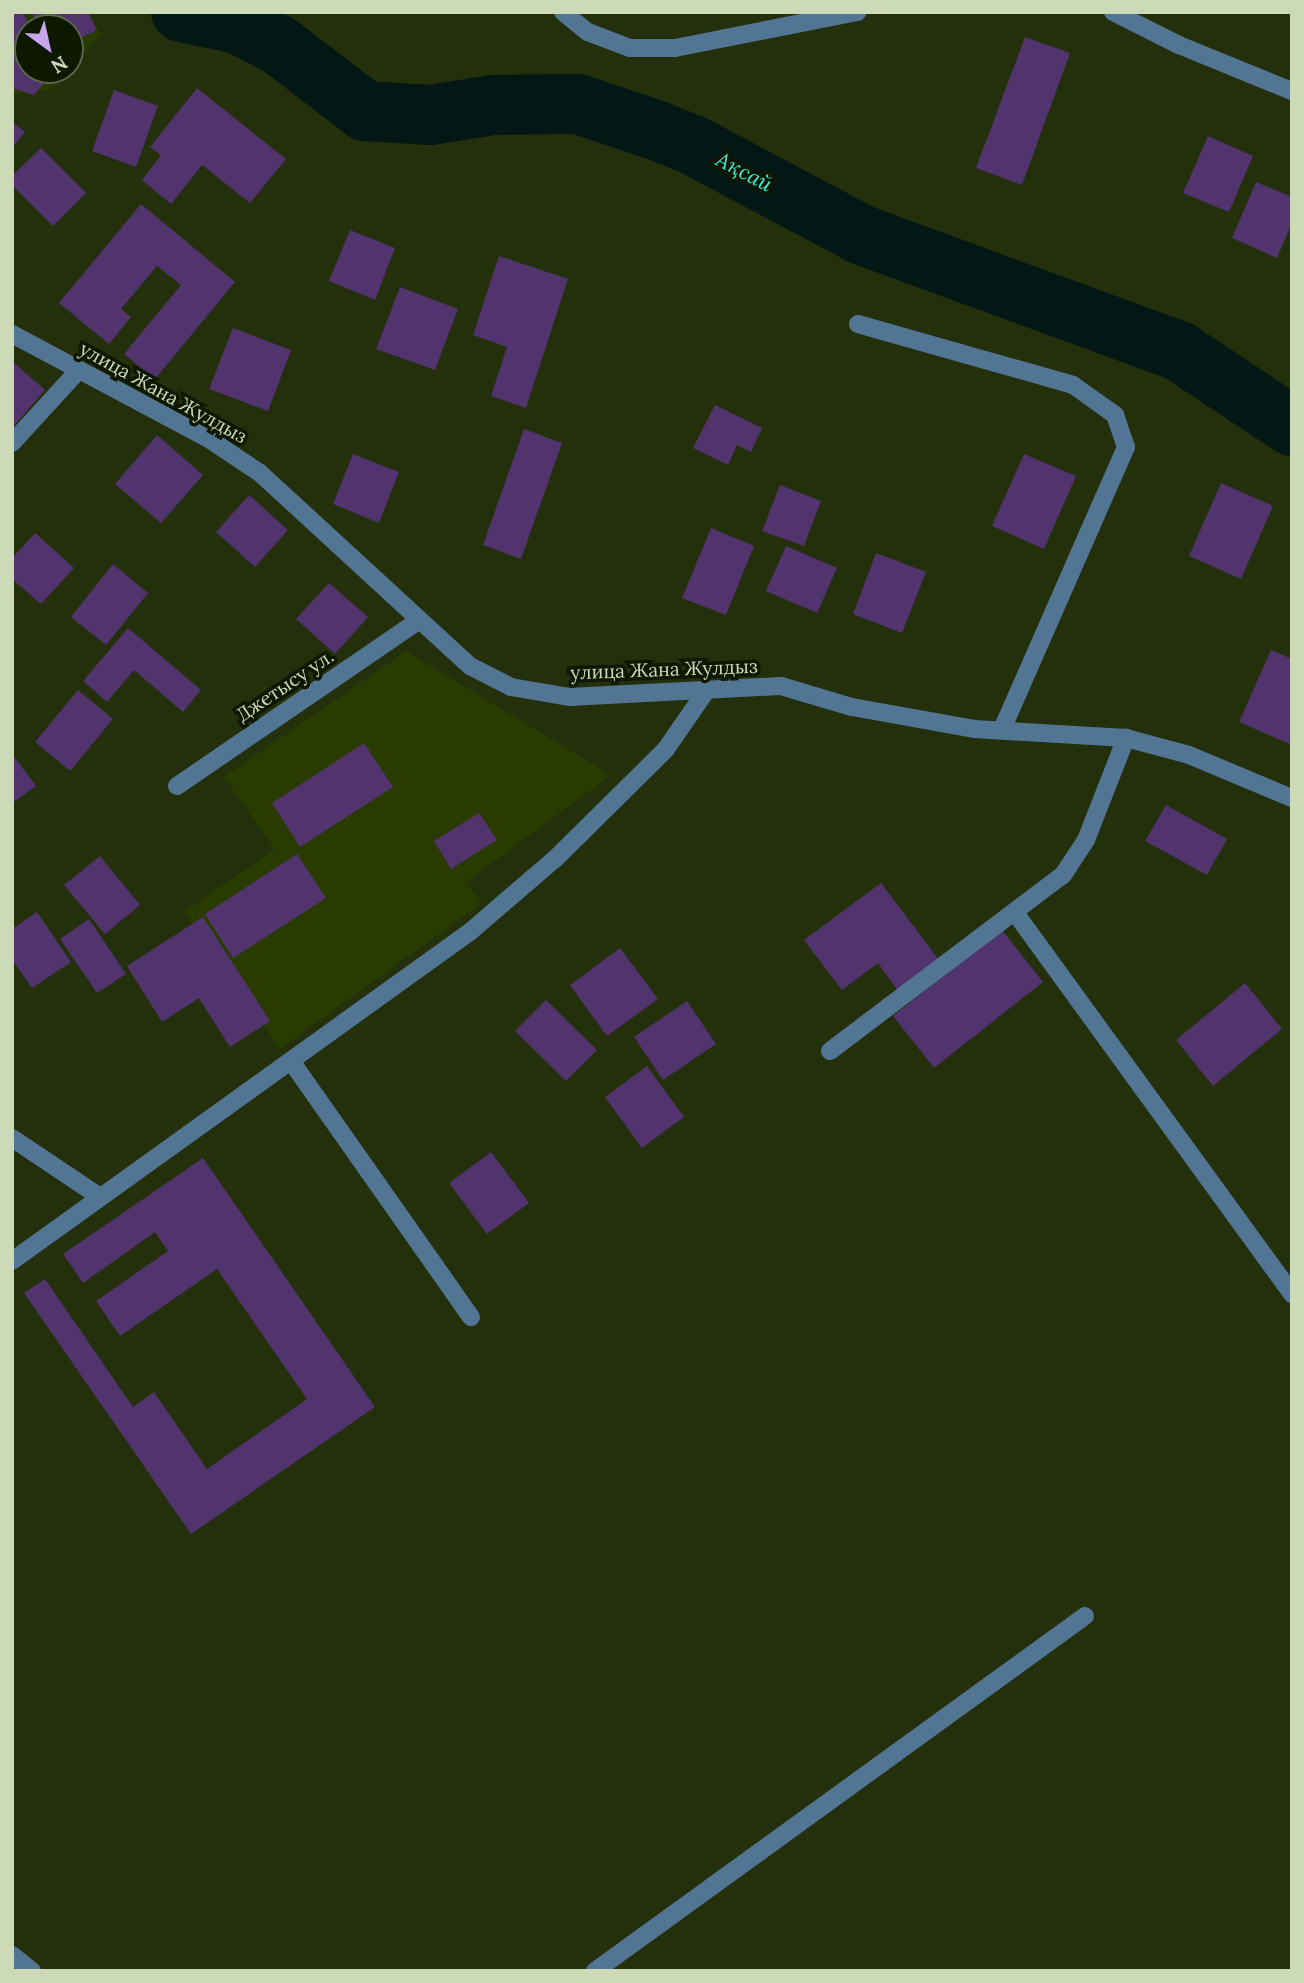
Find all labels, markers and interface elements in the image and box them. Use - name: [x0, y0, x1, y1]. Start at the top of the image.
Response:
- north arrow: [14, 14, 84, 84]
- text: N: [47, 51, 72, 79]
- water label: Ақсай: [712, 147, 776, 197]
- street label: улица Жана Жулдыз: [75, 338, 251, 448]
- street label: Джетысу ул.: [232, 645, 338, 727]
- street label: улица Жана Жулдыз: [570, 655, 758, 685]

